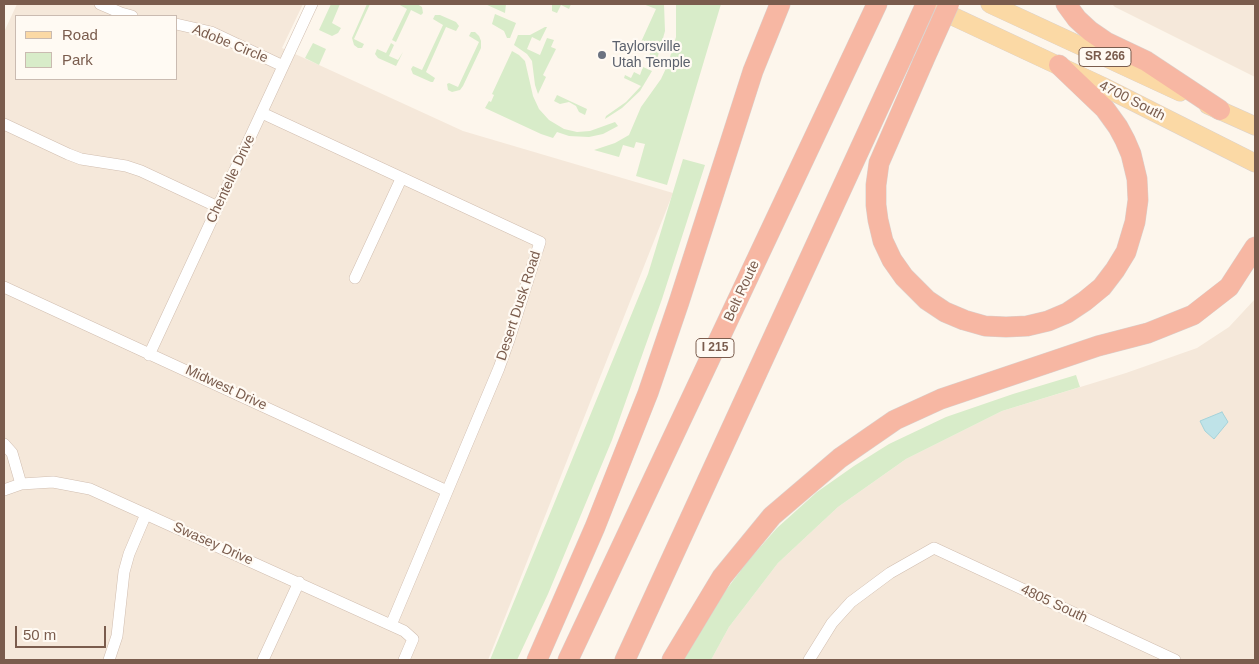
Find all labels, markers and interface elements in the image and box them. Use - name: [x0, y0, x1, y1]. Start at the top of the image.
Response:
- legend: [15, 15, 178, 80]
- street label: Adobe Circle: [190, 21, 270, 67]
- text: Road: [62, 26, 98, 43]
- place label: Taylorsville Utah Temple: [612, 39, 691, 72]
- road number: SR 266: [1079, 48, 1131, 66]
- marker: Taylorsville Utah Temple: [596, 49, 608, 61]
- text: Park: [62, 51, 93, 68]
- street label: 4700 South: [1096, 77, 1168, 125]
- street label: Chentelle Drive: [203, 132, 259, 226]
- street label: Desert Dusk Road: [493, 249, 545, 363]
- street label: Belt Route: [721, 258, 763, 324]
- road number: I 215: [696, 338, 734, 358]
- street label: Midwest Drive: [183, 362, 269, 414]
- street label: Swasey Drive: [170, 519, 256, 569]
- street label: 4805 South: [1018, 581, 1090, 627]
- scale bar: [18, 616, 109, 648]
- text: 50 m: [23, 626, 56, 643]

